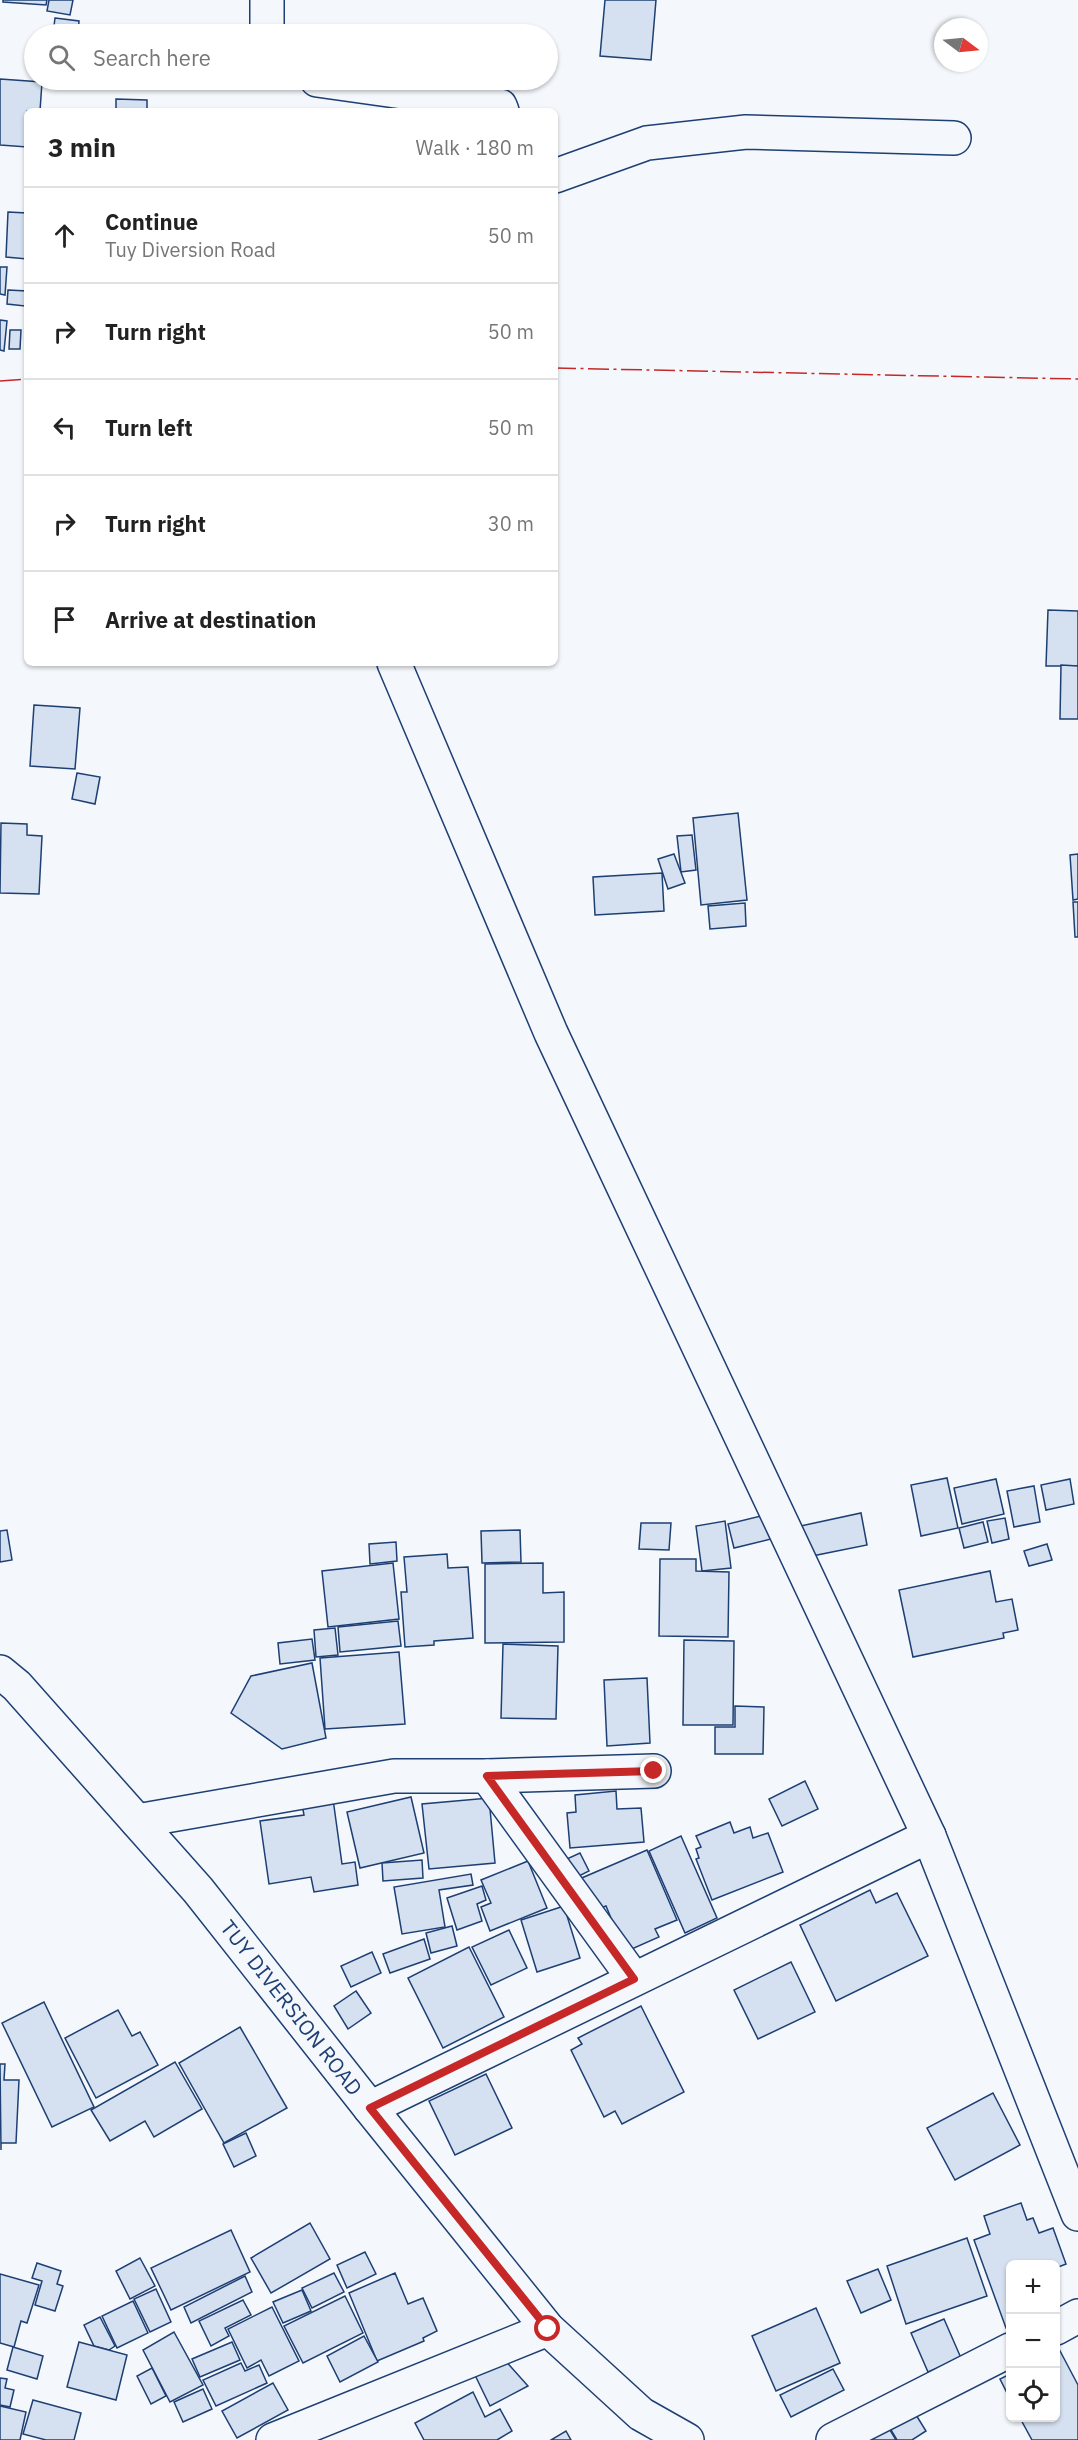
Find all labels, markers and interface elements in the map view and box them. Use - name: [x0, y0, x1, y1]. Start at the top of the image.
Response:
- north arrow: [934, 18, 988, 72]
- search box: [24, 24, 558, 90]
- icon: search: [45, 41, 78, 74]
- text: Search here: [93, 43, 211, 72]
- text: 3 min: [48, 130, 116, 164]
- text: Walk · 180 m: [416, 134, 534, 161]
- text: Continue: [105, 207, 198, 236]
- icon: ahead: [48, 219, 81, 252]
- text: 50 m: [488, 222, 534, 249]
- text: Tuy Diversion Road: [105, 236, 276, 263]
- icon: right: [48, 315, 81, 348]
- text: Turn right: [105, 317, 206, 346]
- text: 50 m: [488, 318, 534, 345]
- icon: left: [48, 411, 81, 444]
- text: Turn left: [105, 413, 193, 442]
- text: 50 m: [488, 414, 534, 441]
- icon: right: [48, 507, 81, 540]
- text: Turn right: [105, 509, 206, 538]
- text: 30 m: [488, 510, 534, 537]
- icon: arrive: [48, 603, 81, 636]
- text: Arrive at destination: [105, 605, 316, 634]
- route end: [640, 1757, 666, 1783]
- street label: TUY DIVERSION ROAD: [215, 1914, 369, 2101]
- map controls: [1006, 2260, 1060, 2422]
- button: +: [1006, 2260, 1060, 2314]
- button: −: [1006, 2314, 1060, 2368]
- route start: [534, 2315, 560, 2341]
- button: locate: [1006, 2368, 1060, 2422]

